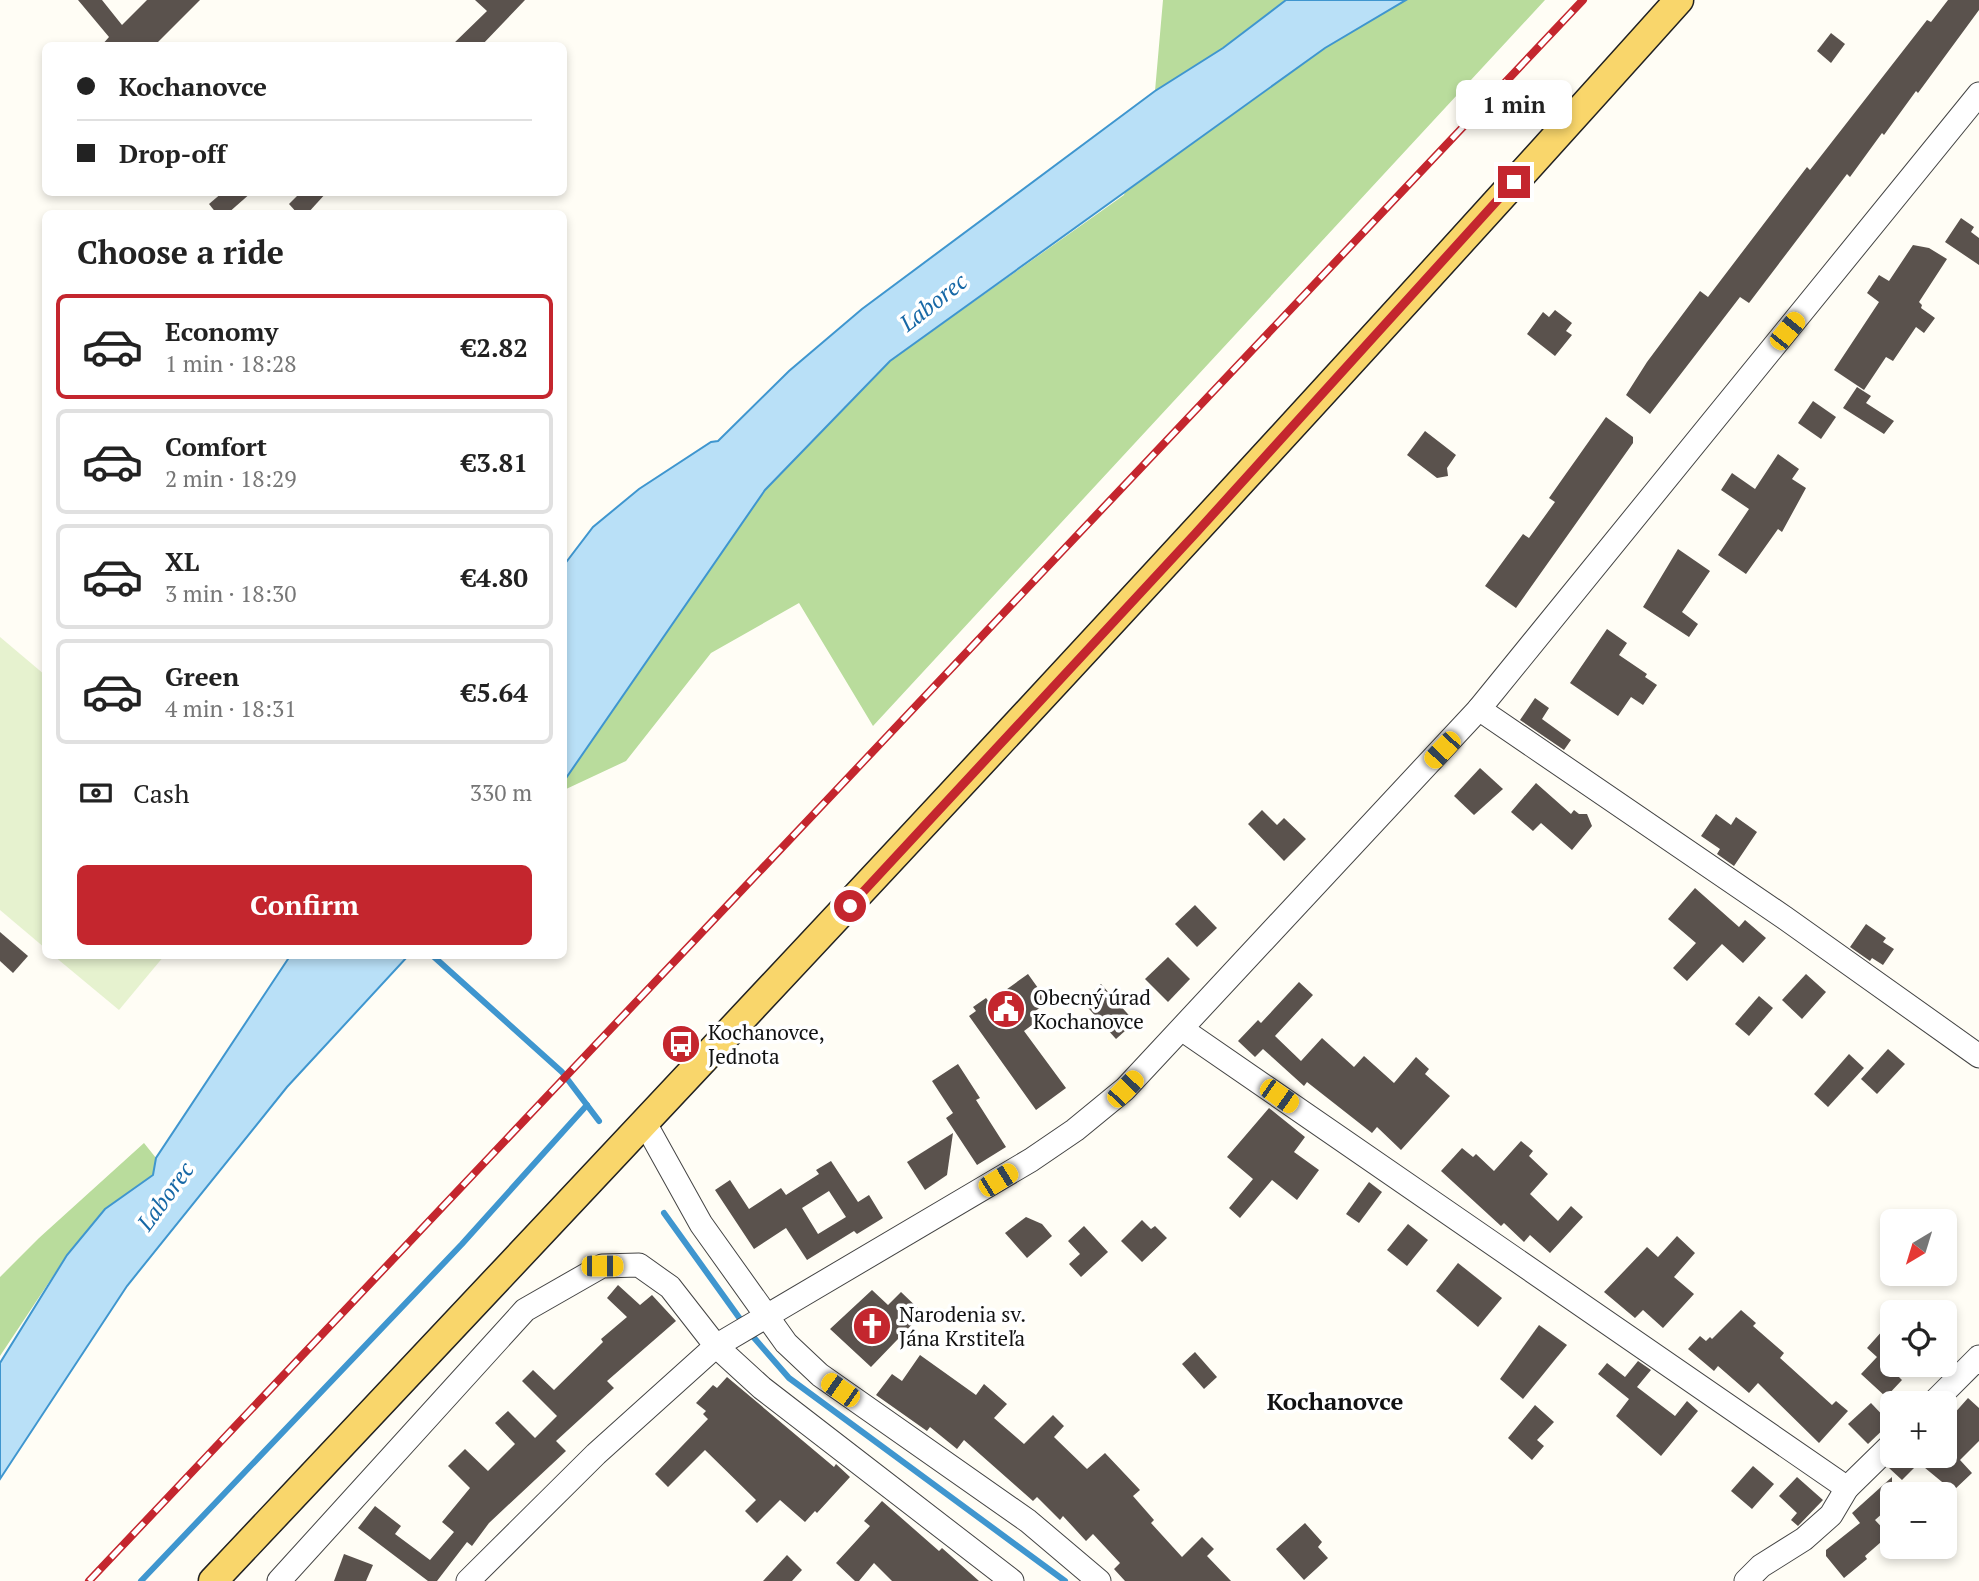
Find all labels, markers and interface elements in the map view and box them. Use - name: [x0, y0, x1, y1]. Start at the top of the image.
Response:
- text: Kochanovce: [119, 69, 267, 103]
- callout: 1 min: [1456, 80, 1572, 130]
- text: 1 min: [1483, 89, 1545, 120]
- text: Drop-off: [119, 136, 226, 170]
- route end: [1498, 166, 1530, 198]
- text: Choose a ride: [77, 231, 284, 273]
- water label: Laborec: [892, 266, 973, 339]
- car: [1766, 308, 1809, 354]
- text: Economy: [165, 314, 278, 348]
- icon: car: [81, 315, 144, 378]
- text: €2.82: [462, 330, 528, 364]
- text: 1 min · 18:28: [165, 348, 297, 379]
- text: Comfort: [165, 429, 267, 463]
- icon: car: [81, 430, 144, 493]
- text: €3.81: [462, 445, 528, 479]
- text: 2 min · 18:29: [165, 463, 297, 494]
- text: XL: [165, 544, 199, 578]
- icon: car: [81, 545, 144, 608]
- text: €4.80: [462, 560, 528, 594]
- text: 3 min · 18:30: [165, 578, 297, 609]
- text: Green: [165, 659, 239, 693]
- icon: car: [81, 660, 144, 723]
- text: €5.64: [462, 675, 528, 709]
- text: 4 min · 18:31: [165, 693, 297, 724]
- car: [1420, 727, 1465, 773]
- icon: cash: [77, 774, 115, 812]
- text: Cash: [133, 776, 189, 810]
- text: 330 m: [470, 777, 532, 808]
- button: Confirm: [77, 865, 532, 945]
- route start: [834, 890, 866, 922]
- place label: Obecný úrad Kochanovce: [1033, 983, 1151, 1035]
- public building icon: Obecný úrad Kochanovce: [985, 988, 1027, 1030]
- place label: Kochanovce, Jednota: [708, 1018, 825, 1070]
- bus stop icon: Kochanovce, Jednota: [660, 1023, 702, 1065]
- car: [1103, 1067, 1148, 1111]
- car: [1256, 1075, 1303, 1117]
- water label: Laborec: [129, 1155, 200, 1237]
- car: [975, 1160, 1022, 1200]
- north arrow: [1880, 1209, 1956, 1286]
- map controls: [1880, 1209, 1957, 1559]
- car: [582, 1256, 624, 1277]
- place label: Narodenia sv. Jána Krstiteľa: [899, 1300, 1026, 1352]
- button: locate: [1880, 1300, 1957, 1377]
- church icon: Narodenia sv. Jána Krstiteľa: [851, 1305, 893, 1347]
- car: [817, 1369, 864, 1411]
- district label: Kochanovce: [1267, 1385, 1403, 1417]
- button: +: [1880, 1391, 1957, 1468]
- button: −: [1880, 1482, 1957, 1559]

